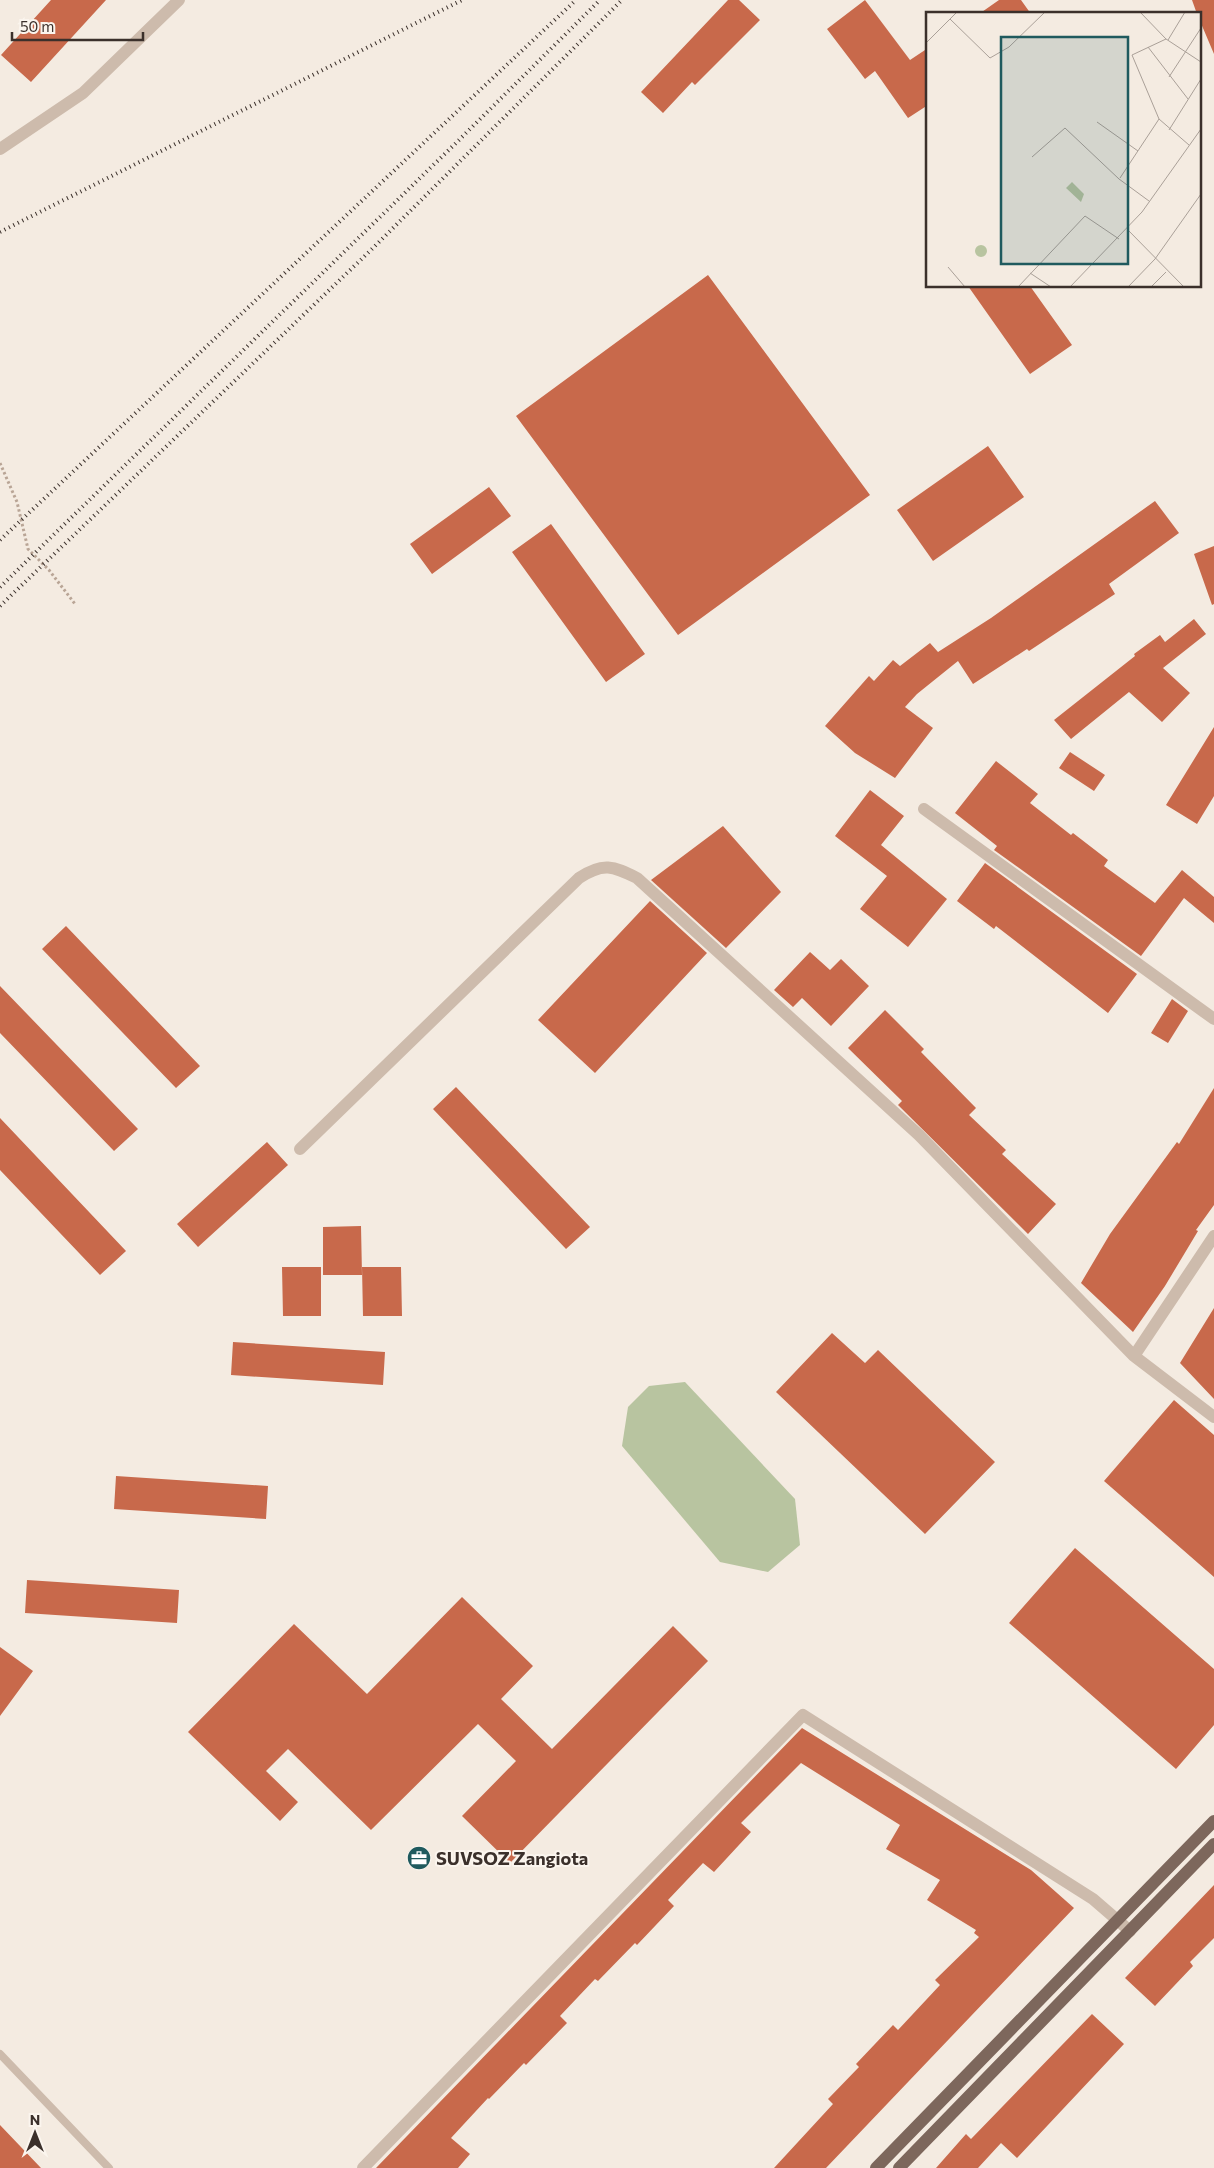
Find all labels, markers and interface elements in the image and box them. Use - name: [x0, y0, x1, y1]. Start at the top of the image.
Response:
- scale bar: [12, 10, 144, 42]
- inset map: [926, 12, 1202, 288]
- text: 50 m: [20, 17, 54, 35]
- office icon: SUVSOZ Zangiota: [406, 1845, 432, 1871]
- place label: SUVSOZ Zangiota: [436, 1847, 588, 1869]
- north arrow: [10, 2108, 60, 2158]
- text: N: [30, 2111, 40, 2128]

